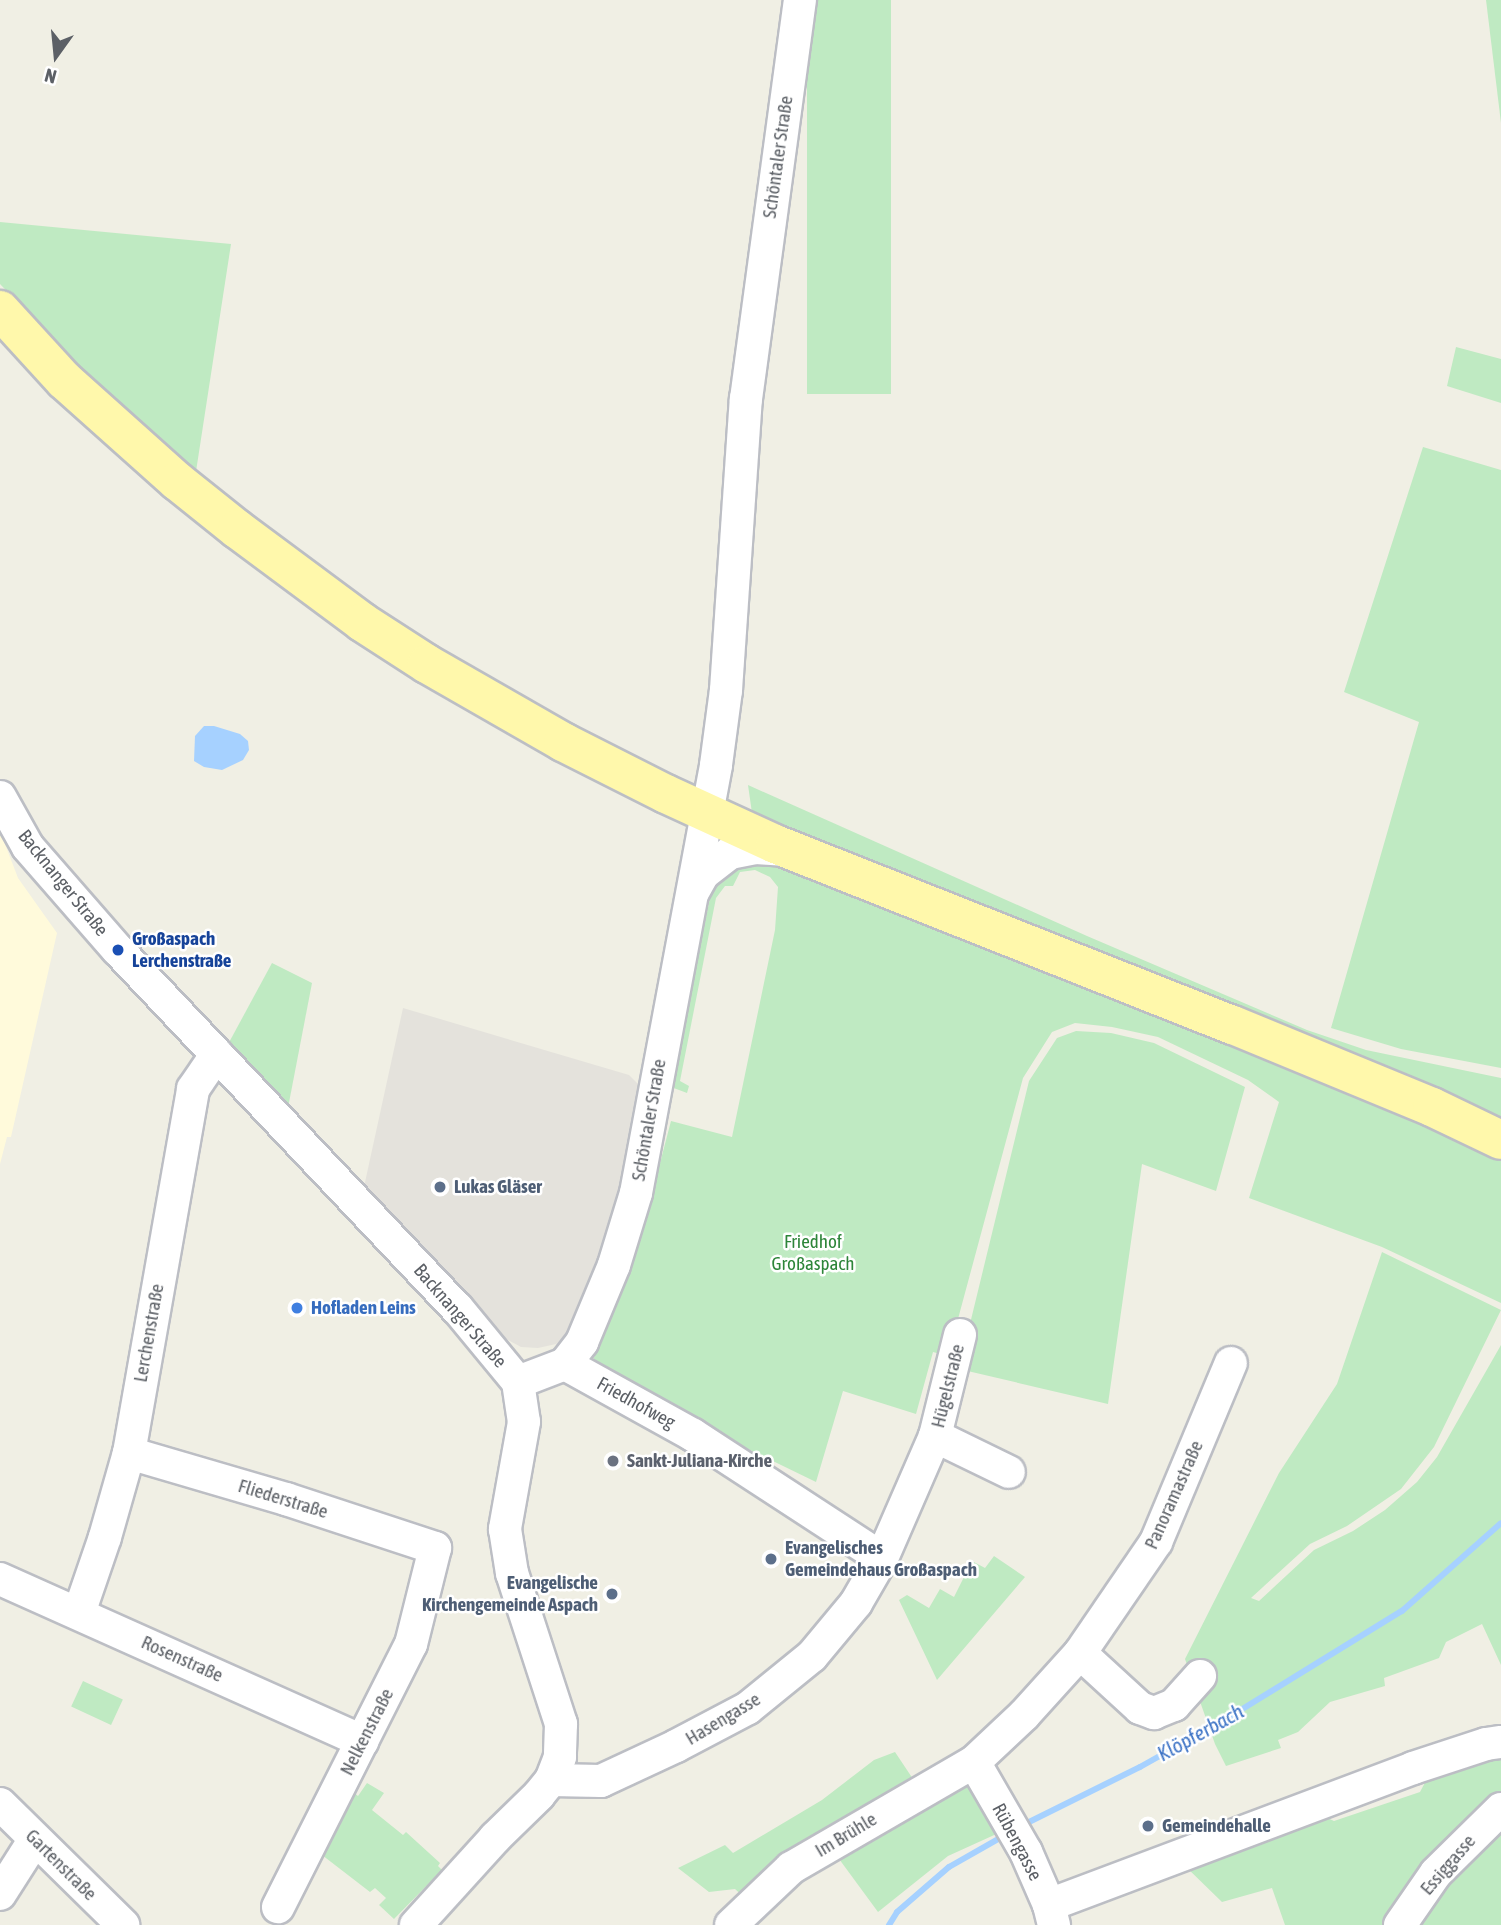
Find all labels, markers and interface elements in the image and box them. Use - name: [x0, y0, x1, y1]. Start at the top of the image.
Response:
- north arrow: [21, 21, 91, 91]
- text: N: [42, 64, 59, 88]
- street label: Schöntaler Straße: [758, 94, 798, 220]
- street label: Backnanger Straße: [13, 825, 113, 941]
- place label: Großaspach Lerchenstraße: [132, 928, 231, 972]
- marker: Großaspach Lerchenstraße: [110, 942, 126, 958]
- street label: Schöntaler Straße: [627, 1057, 671, 1183]
- place label: Lukas Gläser: [454, 1176, 542, 1198]
- marker: Lukas Gläser: [432, 1179, 448, 1195]
- park label: Friedhof Großaspach: [771, 1231, 855, 1275]
- street label: Backnanger Straße: [409, 1259, 511, 1373]
- street label: Lerchenstraße: [129, 1282, 169, 1384]
- place label: Hofladen Leins: [311, 1297, 416, 1319]
- marker: Hofladen Leins: [289, 1300, 305, 1316]
- street label: Hügelstraße: [927, 1342, 969, 1430]
- street label: Friedhofweg: [593, 1372, 679, 1434]
- street label: Panoramastraße: [1140, 1437, 1208, 1553]
- place label: Sankt-Juliana-Kirche: [627, 1450, 772, 1472]
- marker: Sankt-Juliana-Kirche: [605, 1453, 621, 1469]
- street label: Fliederstraße: [235, 1475, 331, 1523]
- place label: Evangelisches Gemeindehaus Großaspach: [785, 1537, 977, 1581]
- marker: Evangelisches Gemeindehaus Großaspach: [763, 1551, 779, 1567]
- place label: Evangelische Kirchengemeinde Aspach: [422, 1572, 598, 1616]
- marker: Evangelische Kirchengemeinde Aspach: [604, 1586, 620, 1602]
- street label: Rosenstraße: [138, 1631, 226, 1687]
- street label: Nelkenstraße: [335, 1685, 399, 1779]
- street label: Hasengasse: [682, 1688, 764, 1750]
- water label: Klöpferbach: [1153, 1698, 1247, 1766]
- street label: Rübengasse: [987, 1799, 1047, 1885]
- street label: Im Brühle: [811, 1808, 881, 1862]
- place label: Gemeindehalle: [1162, 1815, 1271, 1837]
- marker: Gemeindehalle: [1140, 1818, 1156, 1834]
- street label: Gartenstraße: [21, 1825, 101, 1905]
- street label: Essiggasse: [1416, 1830, 1480, 1900]

